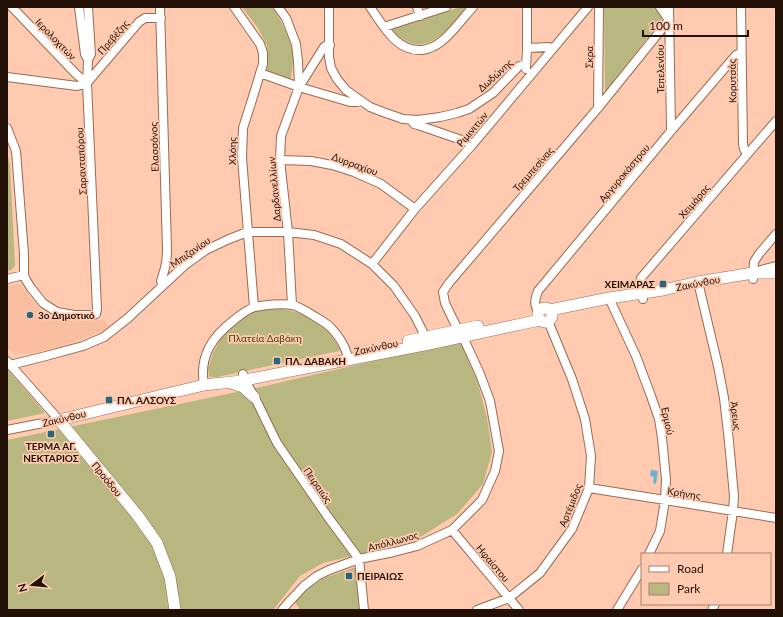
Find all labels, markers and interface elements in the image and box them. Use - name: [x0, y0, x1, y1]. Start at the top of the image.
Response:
- scale bar: [643, 12, 748, 38]
- street label: Ιερολοχιτών: [33, 16, 79, 62]
- street label: Πρεβέζης: [95, 17, 132, 57]
- text: 100 m: [649, 18, 683, 33]
- street label: Τεπελενίου: [654, 45, 666, 93]
- street label: Σκρα: [583, 46, 595, 68]
- street label: Δωδώνης: [475, 56, 515, 94]
- street label: Κορυτσάς: [726, 59, 738, 103]
- street label: Ριμινιτών: [454, 109, 490, 149]
- street label: Ελασσόνος: [147, 122, 161, 172]
- street label: Σαρανταπόρου: [73, 127, 89, 195]
- street label: Χλόης: [226, 137, 238, 165]
- street label: Αργυροκάστρου: [596, 141, 652, 205]
- street label: Τρεμπεσίνας: [510, 144, 556, 194]
- street label: Δυρραχίου: [330, 150, 380, 178]
- street label: Δαρδανελλίων: [265, 156, 283, 222]
- street label: Χειμάρας: [676, 181, 712, 221]
- street label: Μπιζανίου: [168, 234, 212, 270]
- street label: Ζακύνθου: [675, 273, 721, 293]
- place label: ΧΕΙΜΑΡΑΣ: [604, 278, 655, 290]
- marker: ΧΕΙΜΑΡΑΣ: [658, 279, 668, 289]
- place label: 3ο Δημοτικό: [38, 309, 95, 321]
- marker: 3ο Δημοτικό: [25, 310, 35, 320]
- park label: Πλατεία Δαβάκη: [228, 332, 302, 344]
- street label: Ζακύνθου: [353, 336, 399, 358]
- place label: ΠΛ. ΔΑΒΑΚΗ: [285, 355, 346, 367]
- marker: ΠΛ. ΔΑΒΑΚΗ: [272, 356, 282, 366]
- place label: ΠΛ. ΑΛΣΟΥΣ: [117, 394, 176, 406]
- marker: ΠΛ. ΑΛΣΟΥΣ: [104, 395, 114, 405]
- street label: Άρεως: [728, 401, 744, 432]
- street label: Ερμού: [659, 406, 677, 436]
- street label: Ζακύνθου: [41, 407, 87, 429]
- marker: ΤΕΡΜΑ ΑΓ. ΝΕΚΤΑΡΙΟΣ: [46, 429, 56, 439]
- place label: ΤΕΡΜΑ ΑΓ. ΝΕΚΤΑΡΙΟΣ: [23, 440, 79, 464]
- street label: Προόδου: [89, 459, 125, 499]
- street label: Πειραιώς: [301, 465, 335, 506]
- street label: Αρτέμιδος: [556, 481, 584, 528]
- street label: Κρήνης: [666, 484, 702, 502]
- street label: Απόλλωνος: [366, 528, 420, 554]
- street label: Ηφαίστου: [474, 542, 512, 584]
- legend: [641, 553, 771, 605]
- text: Road: [677, 561, 704, 576]
- north arrow: [12, 565, 52, 605]
- place label: ΠΕΙΡΑΙΩΣ: [357, 570, 403, 582]
- marker: ΠΕΙΡΑΙΩΣ: [344, 571, 354, 581]
- text: Park: [677, 581, 701, 596]
- text: N: [14, 582, 29, 594]

